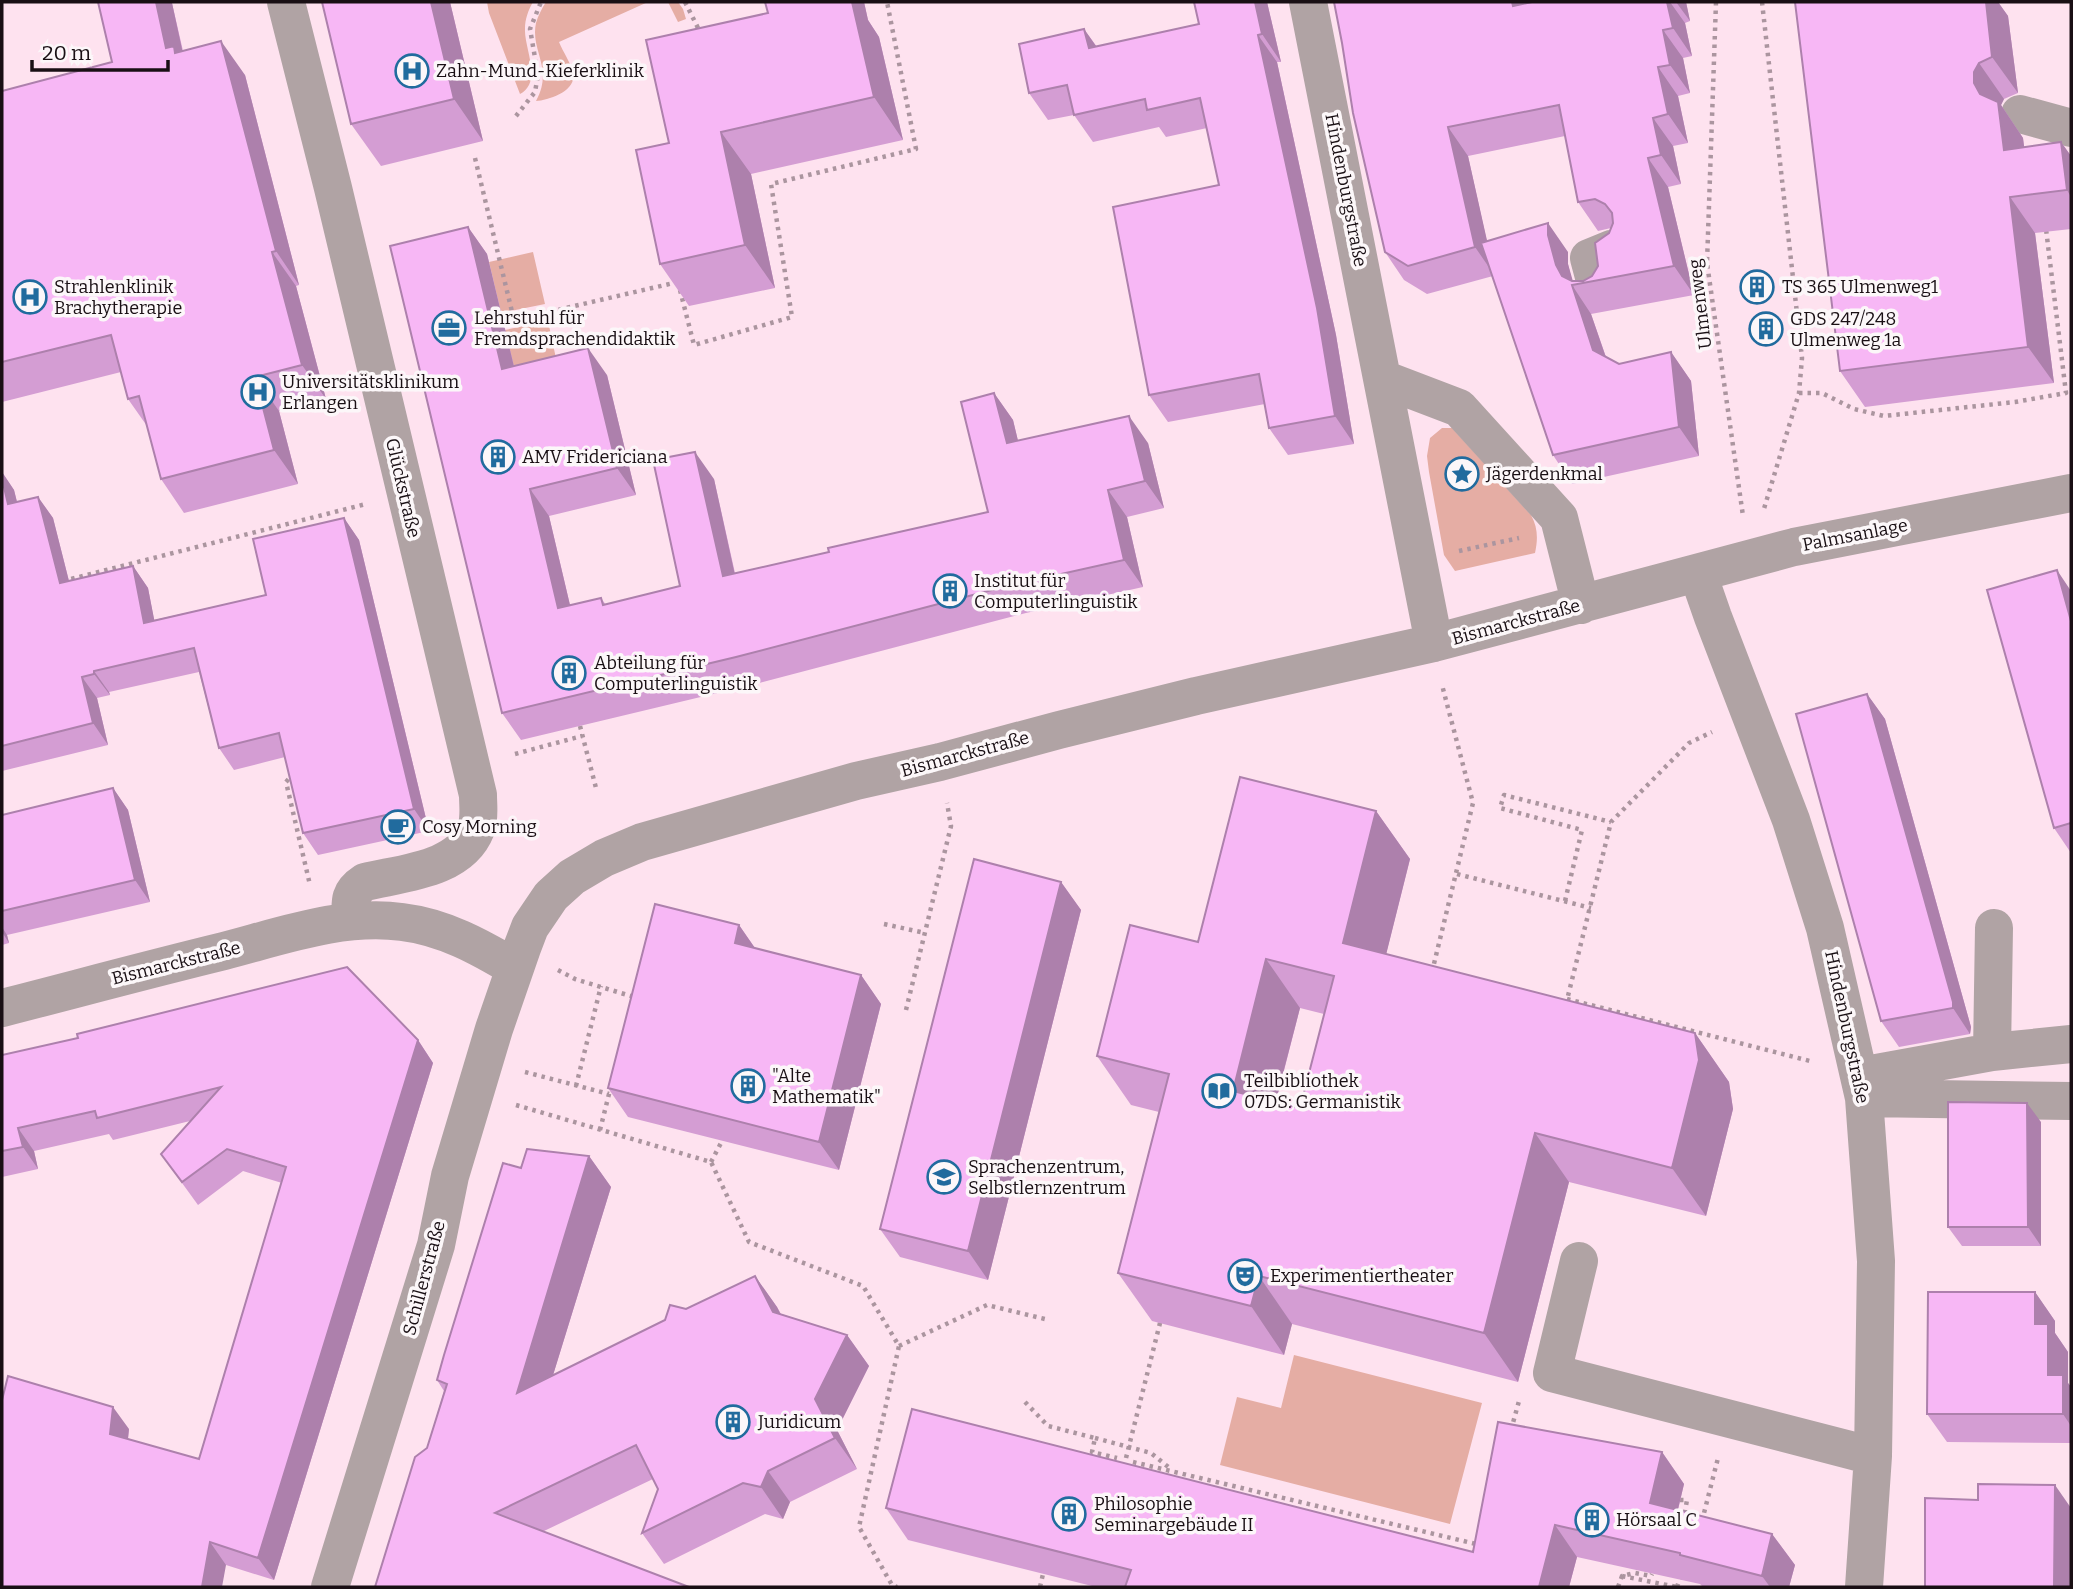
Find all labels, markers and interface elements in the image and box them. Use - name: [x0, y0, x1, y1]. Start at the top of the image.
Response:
- scale bar: [32, 28, 168, 72]
- text: 20 m: [42, 40, 91, 66]
- hospital icon: Zahn-Mund-Kieferklinik: [393, 52, 431, 90]
- place label: Zahn-Mund-Kieferklinik: [436, 60, 645, 82]
- street label: Hindenburgstraße: [1320, 111, 1372, 269]
- street label: Ulmenweg: [1684, 258, 1716, 350]
- building icon: TS 365 Ulmenweg1: [1738, 268, 1776, 306]
- place label: Strahlenklinik Brachytherapie: [54, 276, 182, 319]
- place label: TS 365 Ulmenweg1: [1782, 276, 1939, 298]
- hospital icon: Strahlenklinik Brachytherapie: [11, 278, 49, 316]
- place label: Lehrstuhl für Fremdsprachendidaktik: [474, 307, 676, 350]
- place label: GDS 247/248 Ulmenweg 1a: [1790, 308, 1902, 351]
- office icon: Lehrstuhl für Fremdsprachendidaktik: [430, 309, 468, 347]
- building icon: GDS 247/248 Ulmenweg 1a: [1747, 310, 1785, 348]
- place label: Universitätsklinikum Erlangen: [282, 371, 459, 414]
- hospital icon: Universitätsklinikum Erlangen: [239, 373, 277, 411]
- street label: Glückstraße: [381, 436, 425, 540]
- building icon: AMV Fridericiana: [479, 438, 517, 476]
- place label: AMV Fridericiana: [522, 446, 668, 468]
- place icon: Jägerdenkmal: [1443, 455, 1481, 493]
- place label: Jägerdenkmal: [1485, 463, 1603, 485]
- street label: Palmsanlage: [1800, 514, 1910, 556]
- place label: Institut für Computerlinguistik: [974, 570, 1138, 613]
- building icon: Institut für Computerlinguistik: [931, 572, 969, 610]
- street label: Bismarckstraße: [1449, 594, 1583, 650]
- place label: Abteilung für Computerlinguistik: [594, 652, 758, 695]
- building icon: Abteilung für Computerlinguistik: [550, 654, 588, 692]
- street label: Bismarckstraße: [898, 726, 1032, 782]
- cafe icon: Cosy Morning: [379, 808, 417, 846]
- place label: Cosy Morning: [422, 816, 537, 838]
- street label: Bismarckstraße: [109, 936, 243, 990]
- street label: Hindenburgstraße: [1820, 949, 1874, 1105]
- place label: "Alte Mathematik": [772, 1065, 881, 1108]
- building icon: "Alte Mathematik": [729, 1067, 767, 1105]
- place label: Teilbibliothek 07DS: Germanistik: [1244, 1070, 1402, 1113]
- library icon: Teilbibliothek 07DS: Germanistik: [1200, 1072, 1238, 1110]
- place label: Sprachenzentrum, Selbstlernzentrum: [968, 1156, 1126, 1199]
- school or university icon: Sprachenzentrum, Selbstlernzentrum: [925, 1158, 963, 1196]
- street label: Schillerstraße: [398, 1218, 450, 1338]
- theatre icon: Experimentiertheater: [1226, 1257, 1264, 1295]
- place label: Experimentiertheater: [1270, 1265, 1453, 1287]
- building icon: Juridicum: [714, 1403, 752, 1441]
- place label: Juridicum: [757, 1411, 841, 1433]
- place label: Philosophie Seminargebäude II: [1094, 1493, 1254, 1536]
- building icon: Philosophie Seminargebäude II: [1050, 1495, 1088, 1533]
- building icon: Hörsaal C: [1573, 1501, 1611, 1539]
- place label: Hörsaal C: [1616, 1509, 1697, 1531]

